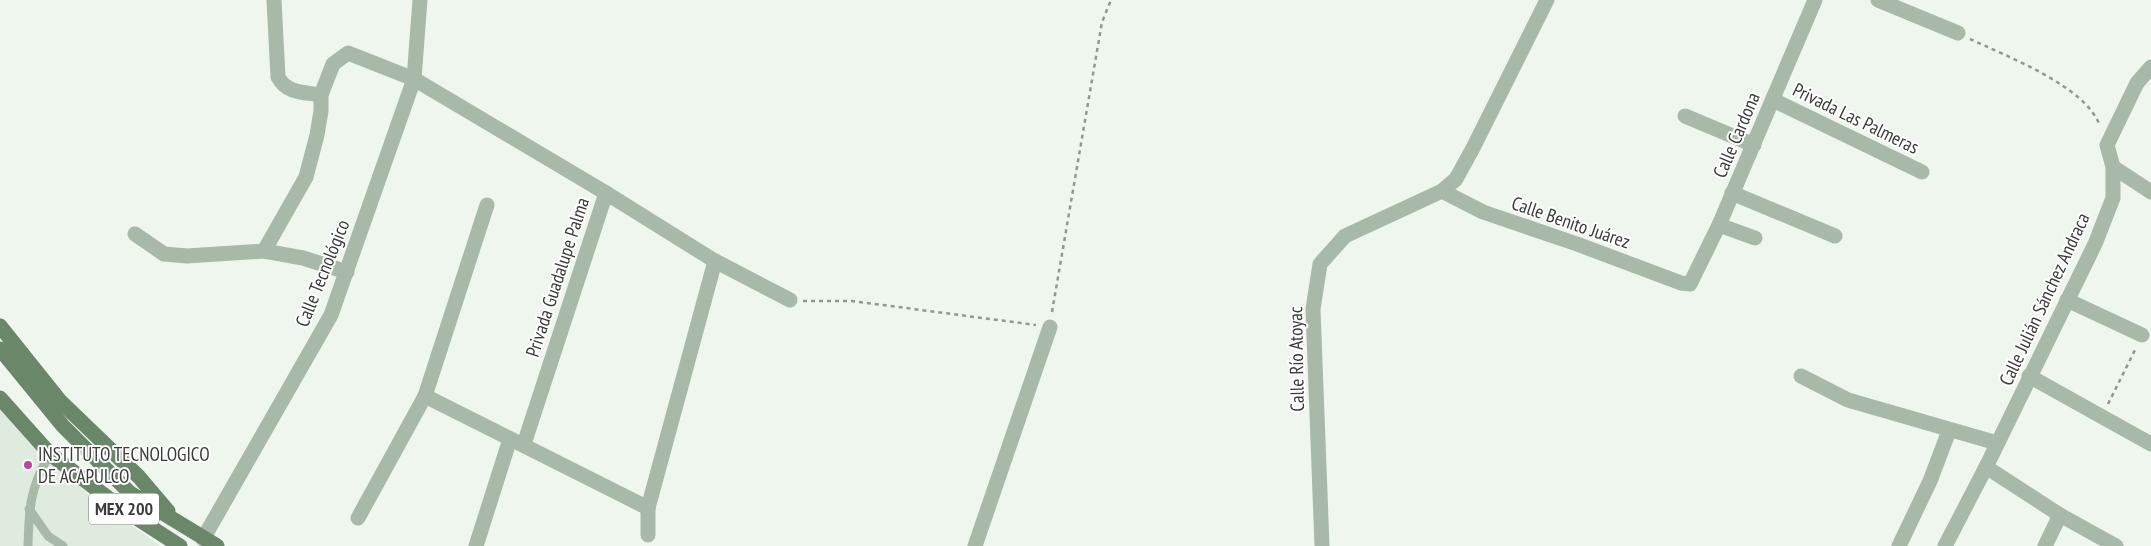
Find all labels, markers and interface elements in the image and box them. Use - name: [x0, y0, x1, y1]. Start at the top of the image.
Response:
- street label: Privada Las Palmeras: [1789, 77, 1923, 159]
- street label: Calle Cardona: [1707, 89, 1765, 181]
- street label: Calle Benito Juárez: [1509, 191, 1633, 254]
- street label: Privada Guadalupe Palma: [520, 194, 594, 360]
- street label: Calle Julián Sánchez Andraca: [1993, 209, 2095, 389]
- street label: Calle Tecnológico: [290, 216, 354, 330]
- street label: Calle Río Atoyac: [1283, 306, 1309, 412]
- place label: INSTITUTO TECNOLOGICO DE ACAPULCO: [38, 442, 210, 488]
- marker: INSTITUTO TECNOLOGICO DE ACAPULCO: [22, 459, 34, 471]
- road number: MEX 200: [89, 494, 159, 524]

